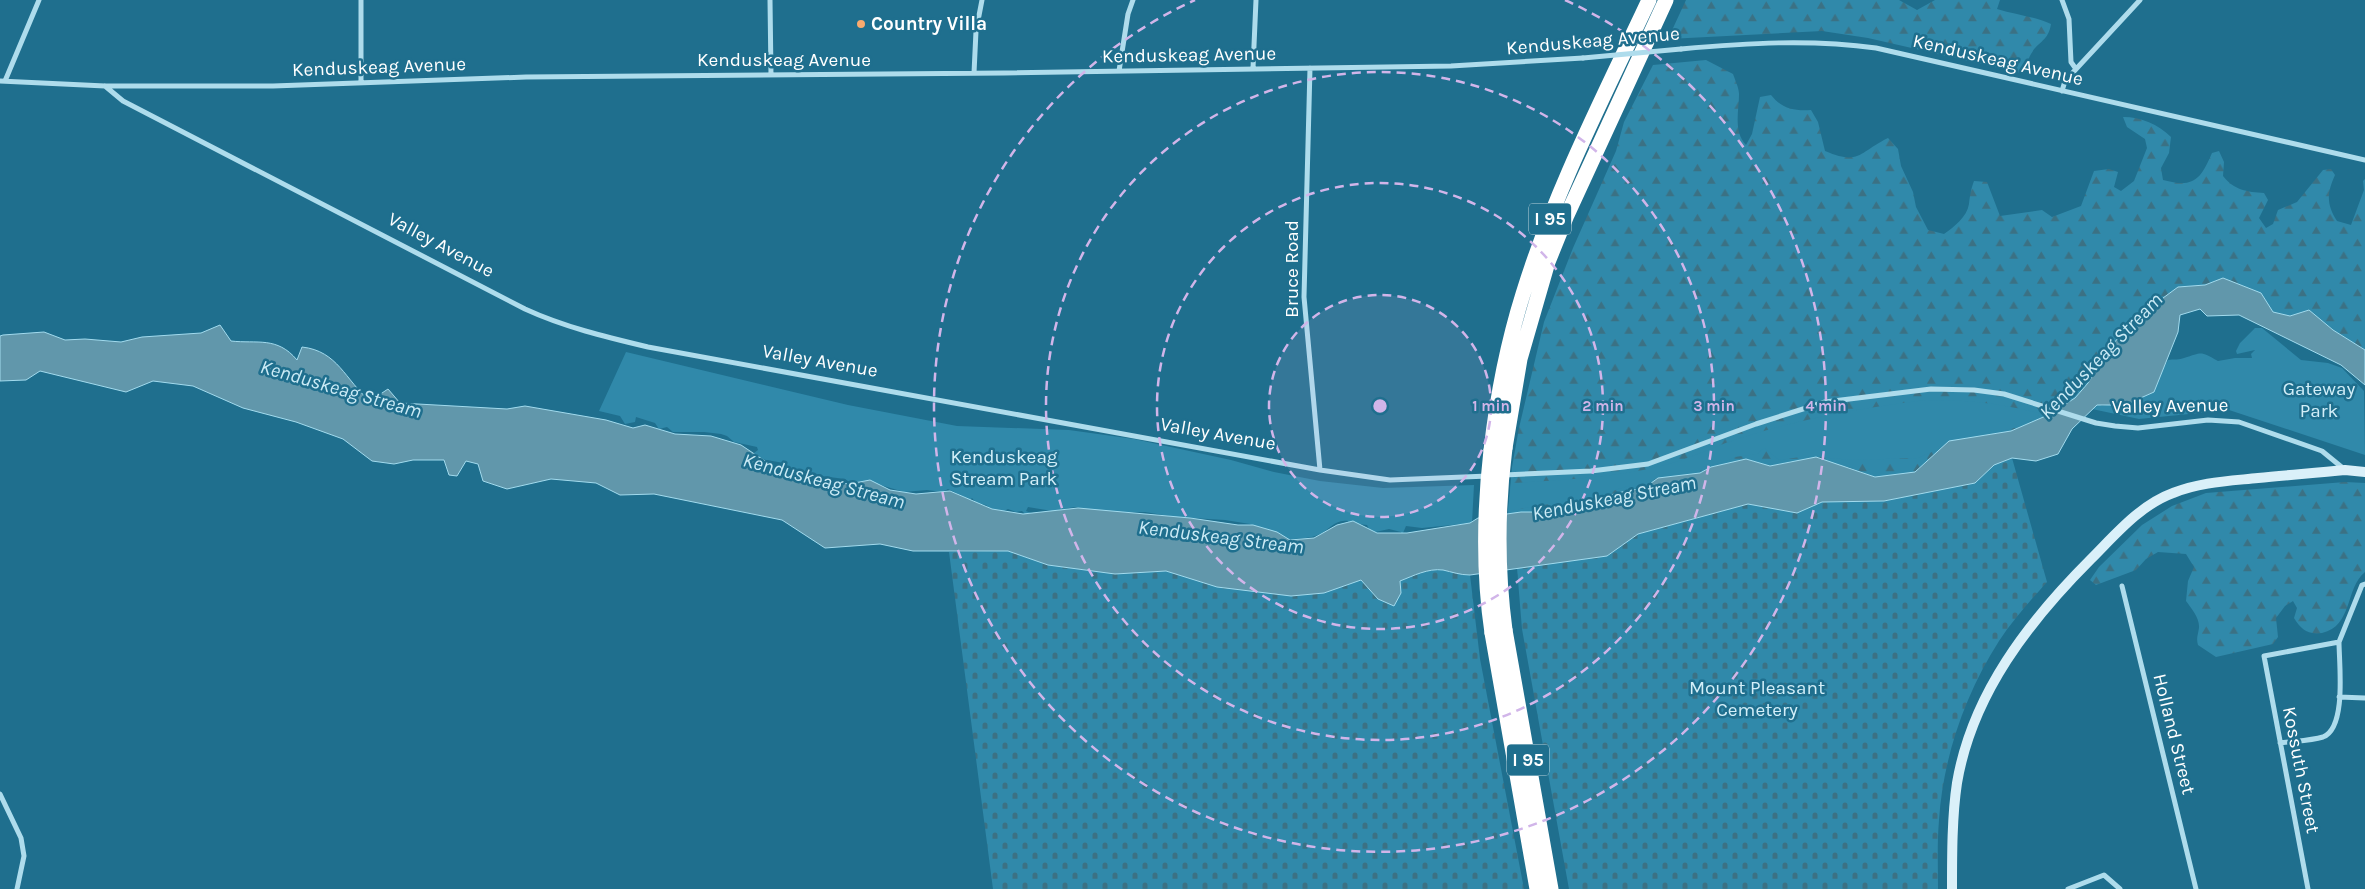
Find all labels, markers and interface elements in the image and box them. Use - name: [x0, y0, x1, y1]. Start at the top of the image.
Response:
- place label: Country Villa: [871, 13, 987, 35]
- marker: Country Villa: [855, 18, 867, 30]
- street label: Kenduskeag Avenue: [1505, 22, 1681, 60]
- street label: Kenduskeag Avenue: [1911, 30, 2085, 90]
- street label: Kenduskeag Avenue: [1102, 42, 1276, 68]
- street label: Kenduskeag Avenue: [697, 49, 871, 71]
- street label: Kenduskeag Avenue: [292, 53, 466, 81]
- road number: I 95: [1529, 203, 1571, 234]
- street label: Valley Avenue: [384, 208, 498, 282]
- street label: Bruce Road: [1281, 220, 1303, 318]
- water label: Kenduskeag Stream: [2035, 288, 2167, 424]
- street label: Valley Avenue: [761, 340, 879, 382]
- water label: Kenduskeag Stream: [258, 355, 424, 423]
- park label: Gateway Park: [2283, 378, 2355, 422]
- street label: Valley Avenue: [2111, 394, 2229, 418]
- centre of rings: [1371, 397, 1389, 415]
- text: 1 min: [1472, 397, 1510, 415]
- text: 2 min: [1582, 397, 1624, 415]
- text: 3 min: [1693, 397, 1735, 415]
- text: 4 min: [1805, 397, 1847, 415]
- street label: Valley Avenue: [1159, 413, 1277, 455]
- park label: Kenduskeag Stream Park: [950, 446, 1058, 490]
- water label: Kenduskeag Stream: [740, 448, 908, 514]
- water label: Kenduskeag Stream: [1530, 471, 1698, 525]
- water label: Kenduskeag Stream: [1137, 515, 1305, 559]
- street label: Holland Street: [2148, 671, 2200, 797]
- park label: Mount Pleasant Cemetery: [1689, 677, 1825, 721]
- street label: Kossuth Street: [2278, 705, 2324, 835]
- road number: I 95: [1507, 744, 1549, 776]

